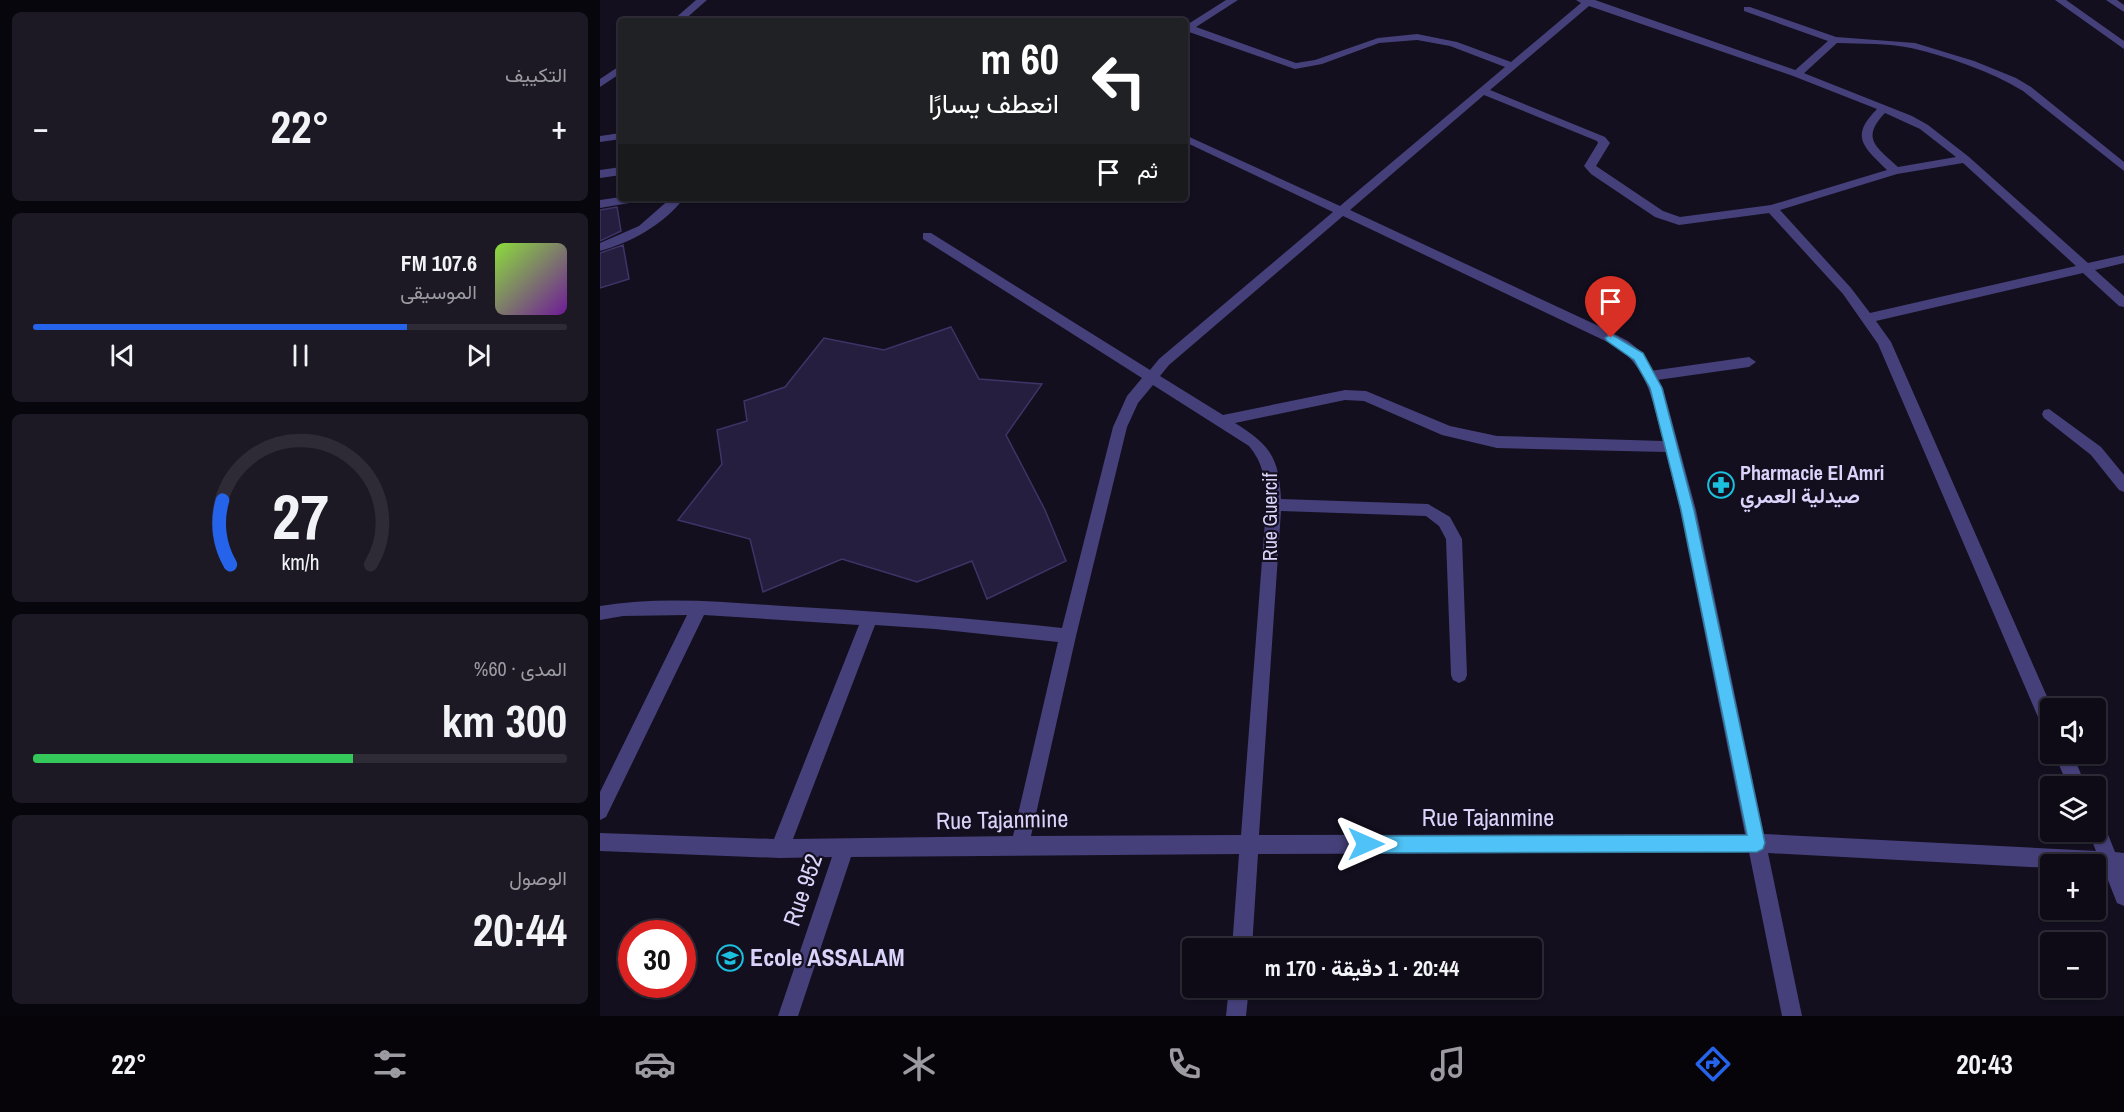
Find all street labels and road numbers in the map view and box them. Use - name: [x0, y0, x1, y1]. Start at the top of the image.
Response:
- street label: Rue Guercif: [1256, 472, 1283, 561]
- street label: Rue Tajanmine: [1422, 801, 1554, 833]
- street label: Rue Tajanmine: [936, 802, 1068, 836]
- street label: Rue 952: [775, 849, 829, 930]

